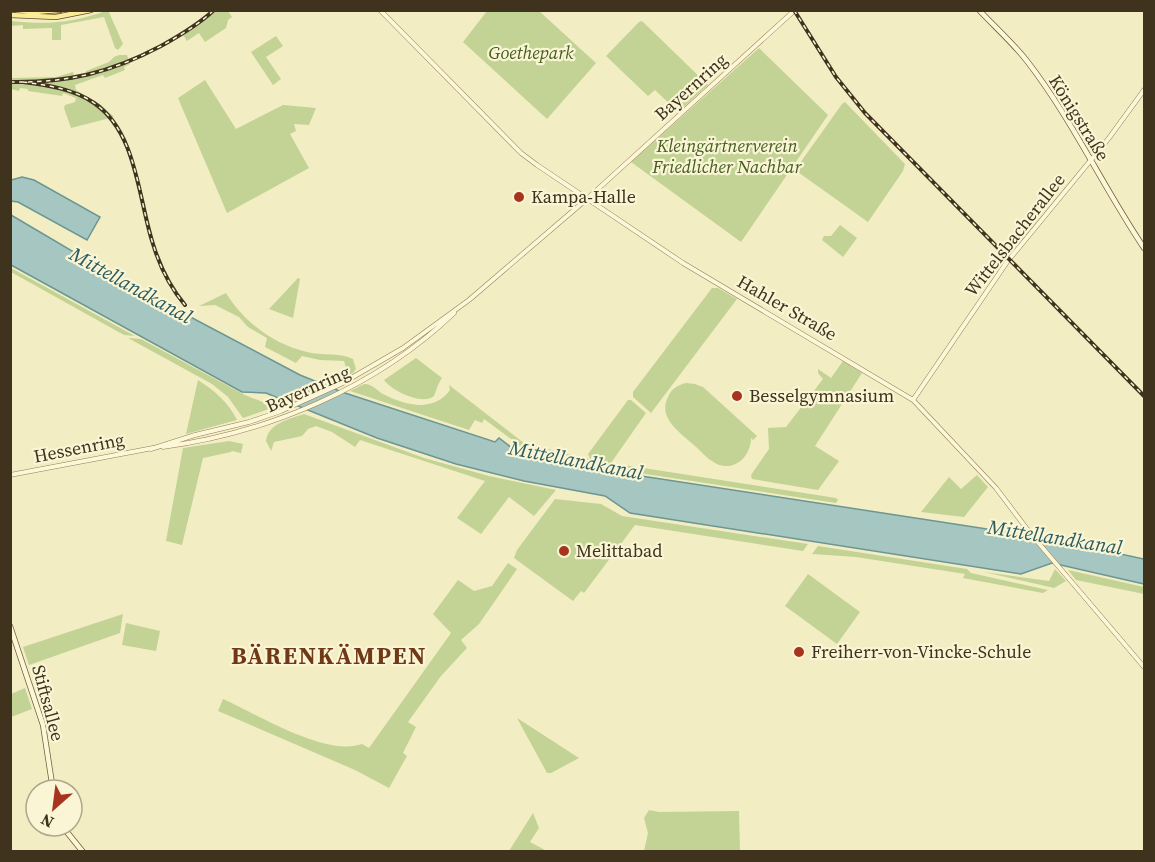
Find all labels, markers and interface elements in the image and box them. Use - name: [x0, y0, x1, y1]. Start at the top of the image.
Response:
- park label: Goethepark: [489, 40, 574, 65]
- street label: Bayernring: [649, 47, 733, 126]
- street label: Königstraße: [1043, 70, 1116, 166]
- park label: Kleingärtnerverein Friedlicher Nachbar: [651, 133, 803, 179]
- street label: Wittelsbacherallee: [959, 168, 1071, 301]
- place label: Kampa-Halle: [531, 184, 636, 209]
- marker: Kampa-Halle: [512, 190, 526, 204]
- water label: Mittellandkanal: [64, 239, 198, 330]
- street label: Hahler Straße: [733, 269, 842, 346]
- street label: Bayernring: [262, 359, 354, 418]
- place label: Besselgymnasium: [749, 383, 894, 408]
- marker: Besselgymnasium: [730, 389, 744, 403]
- street label: Hessenring: [31, 426, 126, 469]
- water label: Mittellandkanal: [506, 433, 646, 487]
- water label: Mittellandkanal: [985, 512, 1125, 562]
- place label: Melittabad: [576, 538, 662, 563]
- marker: Melittabad: [557, 544, 571, 558]
- district label: BÄRENKÄMPEN: [231, 639, 427, 672]
- place label: Freiherr-von-Vincke-Schule: [811, 639, 1031, 664]
- marker: Freiherr-von-Vincke-Schule: [792, 645, 806, 659]
- street label: Stiftsallee: [26, 662, 71, 744]
- north arrow: [24, 778, 84, 838]
- text: N: [36, 809, 57, 834]

